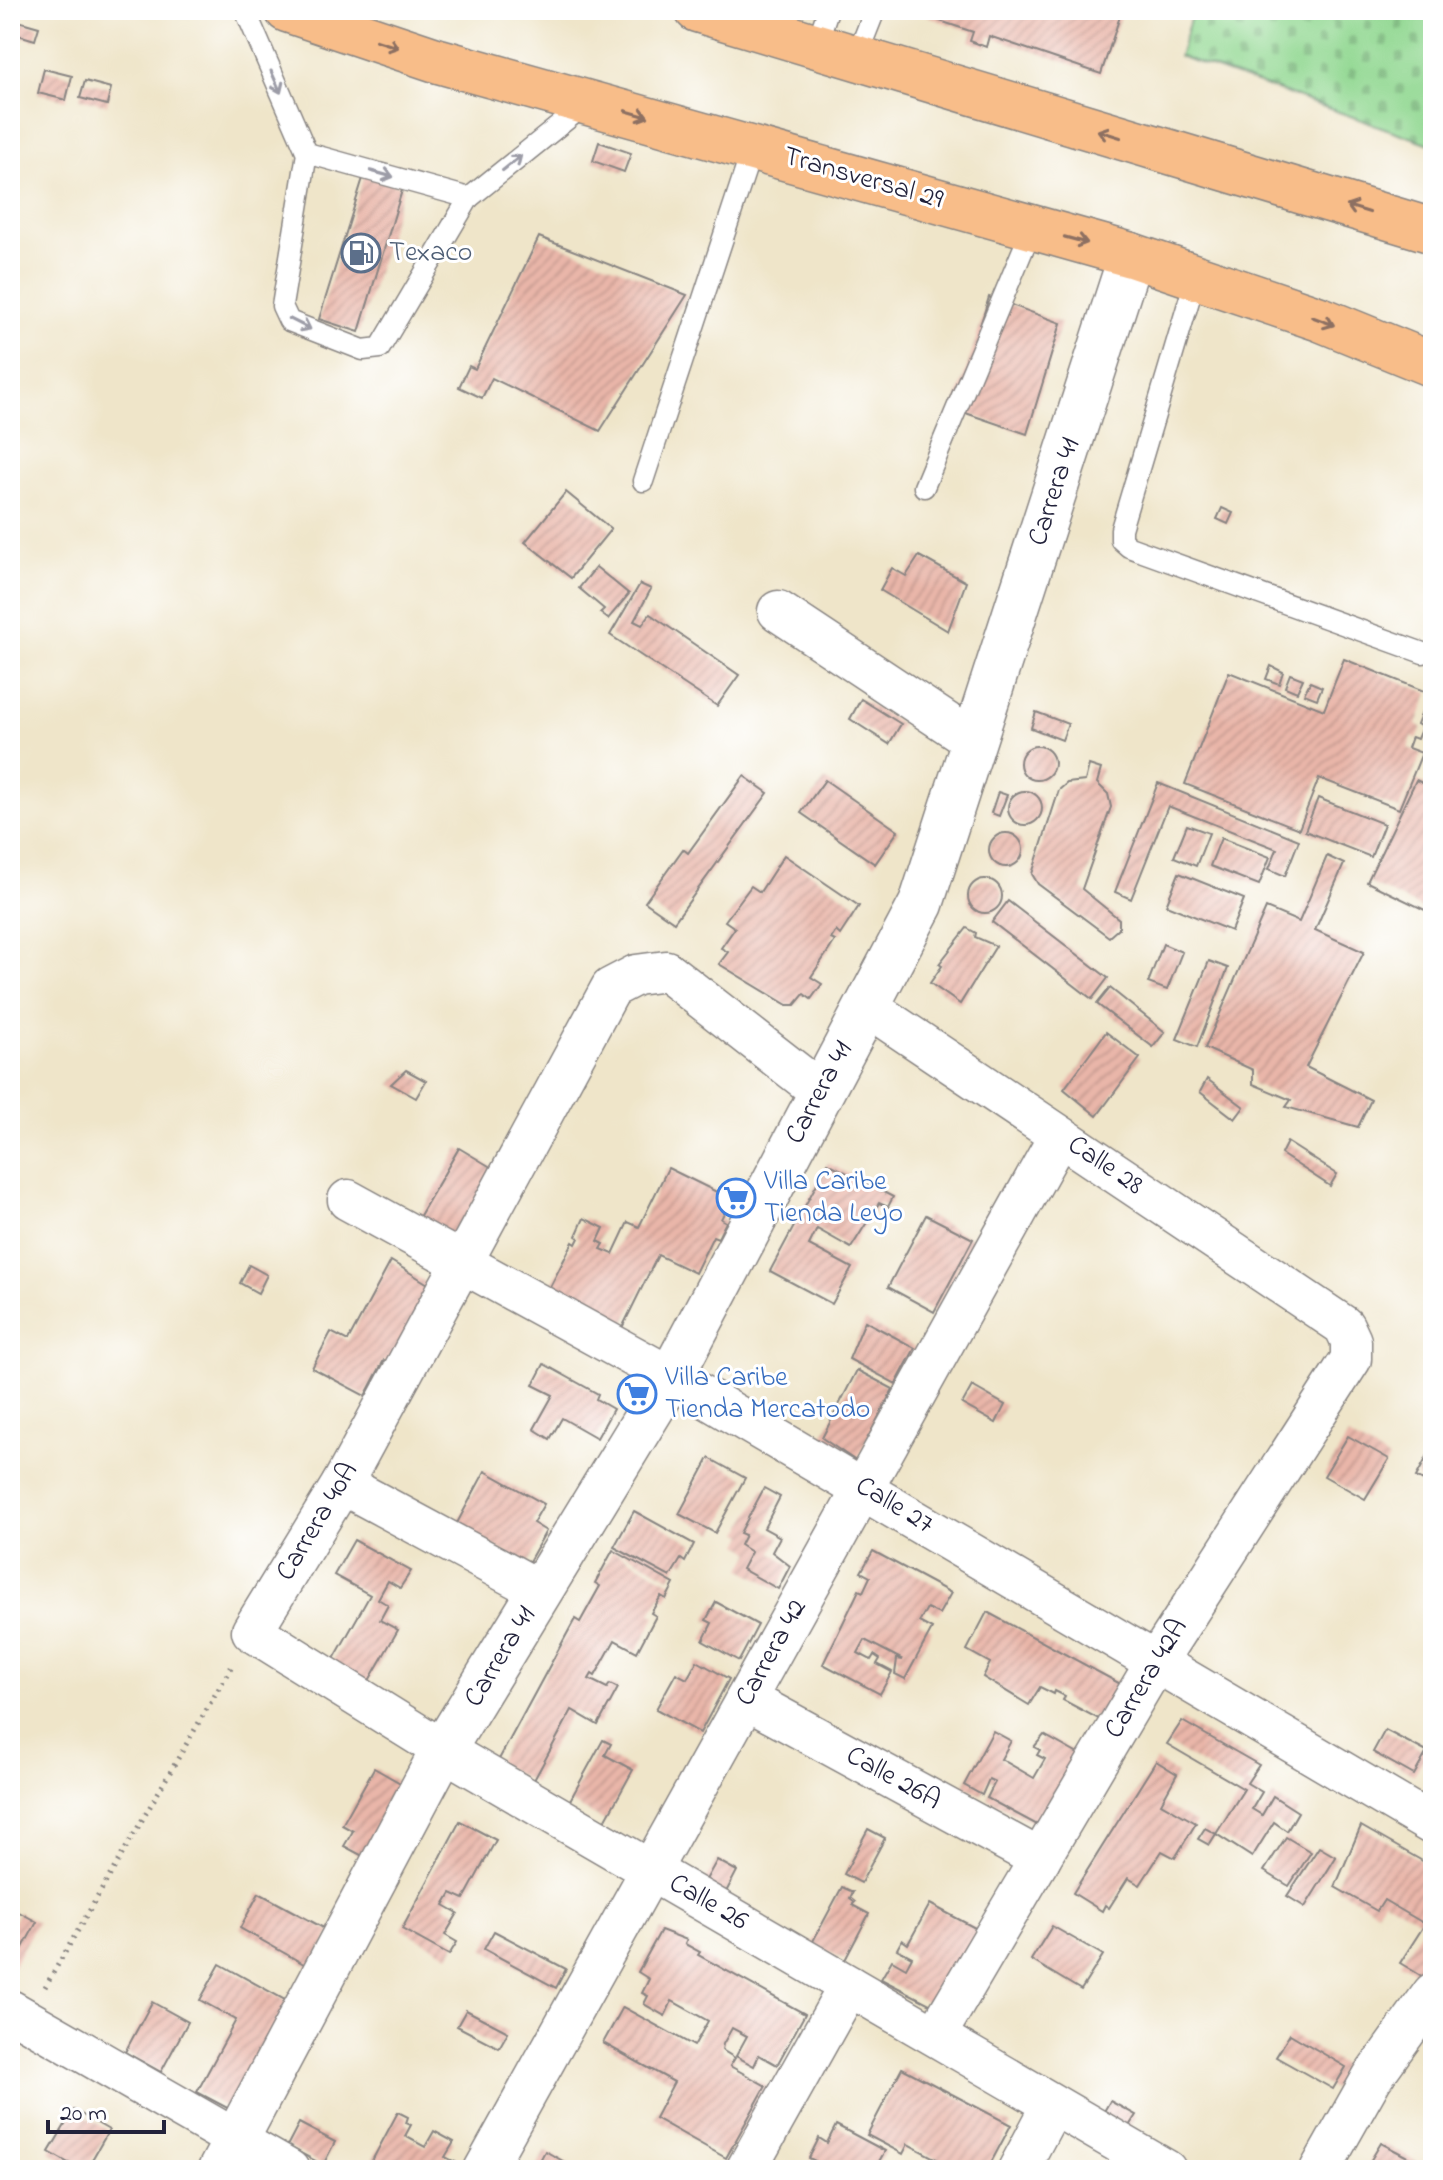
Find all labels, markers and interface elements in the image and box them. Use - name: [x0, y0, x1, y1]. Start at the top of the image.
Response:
- one-way arrow: [374, 37, 399, 52]
- one-way arrow: [269, 69, 284, 93]
- one-way arrow: [624, 108, 650, 123]
- one-way arrow: [1097, 126, 1123, 141]
- street label: Transversal 29: [778, 137, 948, 221]
- one-way arrow: [501, 154, 522, 172]
- one-way arrow: [369, 167, 395, 182]
- one-way arrow: [1346, 201, 1372, 216]
- fuel station icon: Texaco: [340, 232, 382, 274]
- place label: Texaco: [389, 233, 472, 274]
- one-way arrow: [1062, 233, 1088, 248]
- one-way arrow: [1310, 315, 1335, 329]
- one-way arrow: [288, 317, 311, 332]
- street label: Carrera 41: [1018, 432, 1092, 551]
- street label: Carrera 41: [776, 1034, 864, 1152]
- street label: Calle 28: [1059, 1126, 1151, 1206]
- place label: Villa Caribe Tienda Leyo: [763, 1162, 903, 1235]
- supermarket icon: Villa Caribe Tienda Leyo: [715, 1177, 757, 1219]
- place label: Villa Caribe Tienda Mercatodo: [664, 1358, 870, 1431]
- supermarket icon: Villa Caribe Tienda Mercatodo: [616, 1373, 658, 1415]
- street label: Carrera 40A: [266, 1455, 370, 1589]
- street label: Calle 27: [847, 1467, 941, 1546]
- street label: Carrera 42: [726, 1592, 818, 1714]
- street label: Carrera 41: [455, 1599, 547, 1715]
- street label: Carrera 42A: [1095, 1611, 1199, 1747]
- street label: Calle 26A: [838, 1736, 948, 1822]
- street label: Calle 26: [661, 1864, 755, 1942]
- scale bar: [48, 2084, 164, 2134]
- text: 20 m: [60, 2097, 107, 2132]

